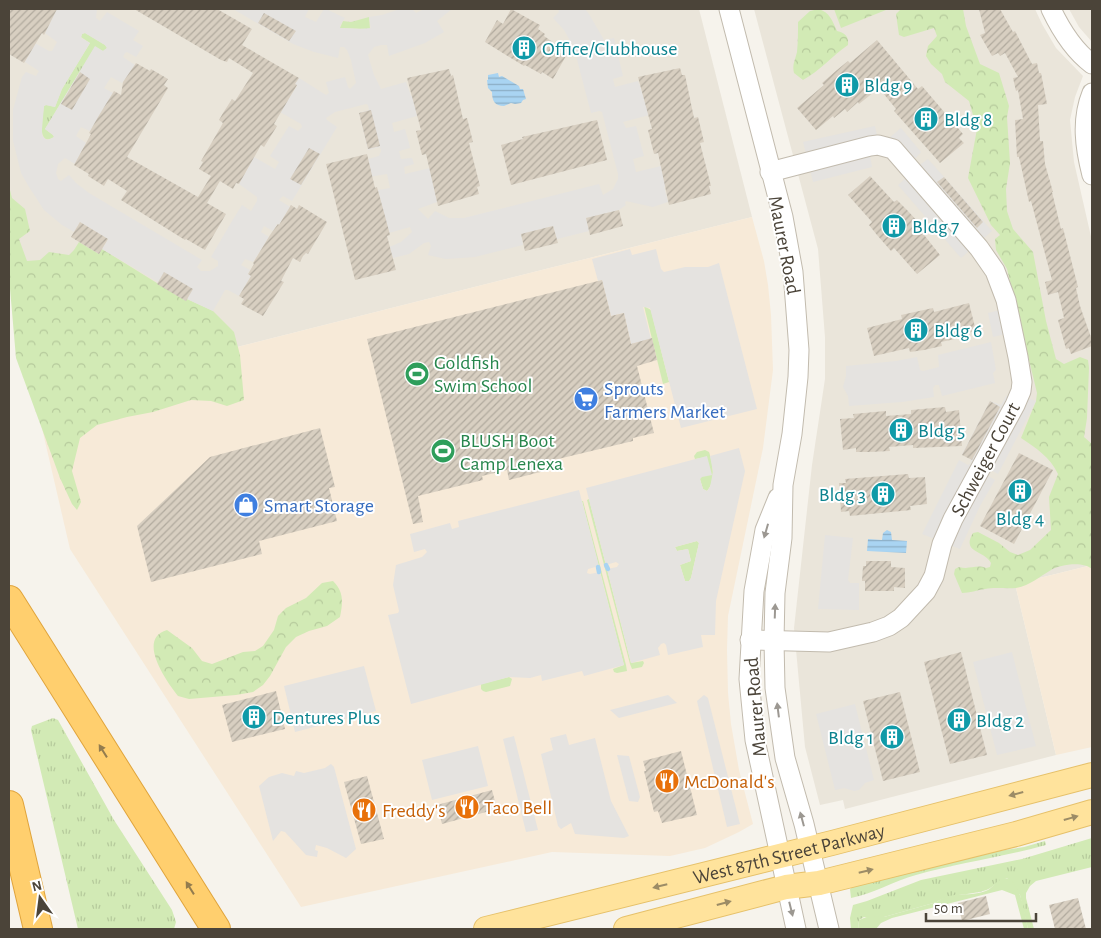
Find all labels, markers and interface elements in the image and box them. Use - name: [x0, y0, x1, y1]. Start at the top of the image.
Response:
- building icon: Office/Clubhouse: [511, 35, 537, 61]
- place label: Office/Clubhouse: [542, 39, 677, 59]
- building icon: Bldg 9: [834, 72, 860, 98]
- place label: Bldg 9: [864, 76, 912, 96]
- building icon: Bldg 8: [913, 106, 939, 132]
- place label: Bldg 8: [944, 110, 993, 130]
- street label: Maurer Road: [765, 194, 803, 296]
- building icon: Bldg 7: [881, 213, 907, 239]
- place label: Bldg 7: [912, 217, 959, 237]
- building icon: Bldg 6: [903, 317, 929, 343]
- place label: Bldg 6: [934, 321, 982, 341]
- place label: Goldfish Swim School: [434, 353, 532, 396]
- sports icon: Goldfish Swim School: [404, 361, 430, 387]
- place label: Sprouts Farmers Market: [604, 379, 726, 422]
- supermarket icon: Sprouts Farmers Market: [573, 386, 599, 412]
- street label: Schweiger Court: [948, 399, 1024, 520]
- building icon: Bldg 5: [888, 417, 914, 443]
- place label: Bldg 5: [918, 421, 965, 441]
- place label: BLUSH Boot Camp Lenexa: [460, 431, 563, 474]
- sports icon: BLUSH Boot Camp Lenexa: [430, 438, 456, 464]
- building icon: Bldg 4: [1007, 478, 1033, 504]
- building icon: Bldg 3: [870, 481, 896, 507]
- place label: Bldg 3: [819, 485, 866, 505]
- shop icon: Smart Storage: [233, 492, 259, 518]
- place label: Smart Storage: [264, 496, 374, 516]
- place label: Bldg 4: [996, 509, 1044, 529]
- one-way arrow: [762, 523, 770, 538]
- one-way arrow: [771, 603, 779, 619]
- street label: Maurer Road: [742, 656, 770, 758]
- one-way arrow: [774, 702, 782, 718]
- building icon: Dentures Plus: [241, 704, 267, 730]
- building icon: Bldg 2: [946, 707, 972, 733]
- place label: Dentures Plus: [272, 708, 380, 728]
- place label: Bldg 2: [976, 711, 1024, 731]
- building icon: Bldg 1: [879, 724, 905, 750]
- place label: Bldg 1: [828, 728, 874, 748]
- one-way arrow: [98, 744, 107, 757]
- restaurant icon: McDonald's: [654, 768, 680, 794]
- place label: McDonald's: [684, 772, 775, 792]
- one-way arrow: [1009, 791, 1024, 799]
- restaurant icon: Taco Bell: [454, 794, 480, 820]
- restaurant icon: Freddy's: [351, 797, 377, 823]
- place label: Taco Bell: [484, 798, 552, 818]
- place label: Freddy's: [382, 801, 446, 821]
- one-way arrow: [798, 811, 806, 826]
- one-way arrow: [1063, 813, 1078, 821]
- street label: West 87th Street Parkway: [691, 821, 887, 888]
- one-way arrow: [858, 867, 873, 875]
- north arrow: [15, 873, 65, 923]
- text: N: [31, 878, 44, 894]
- one-way arrow: [185, 881, 194, 895]
- one-way arrow: [653, 882, 668, 890]
- scale bar: [926, 890, 1036, 922]
- one-way arrow: [716, 899, 731, 907]
- text: 50 m: [934, 901, 963, 916]
- one-way arrow: [788, 902, 796, 917]

